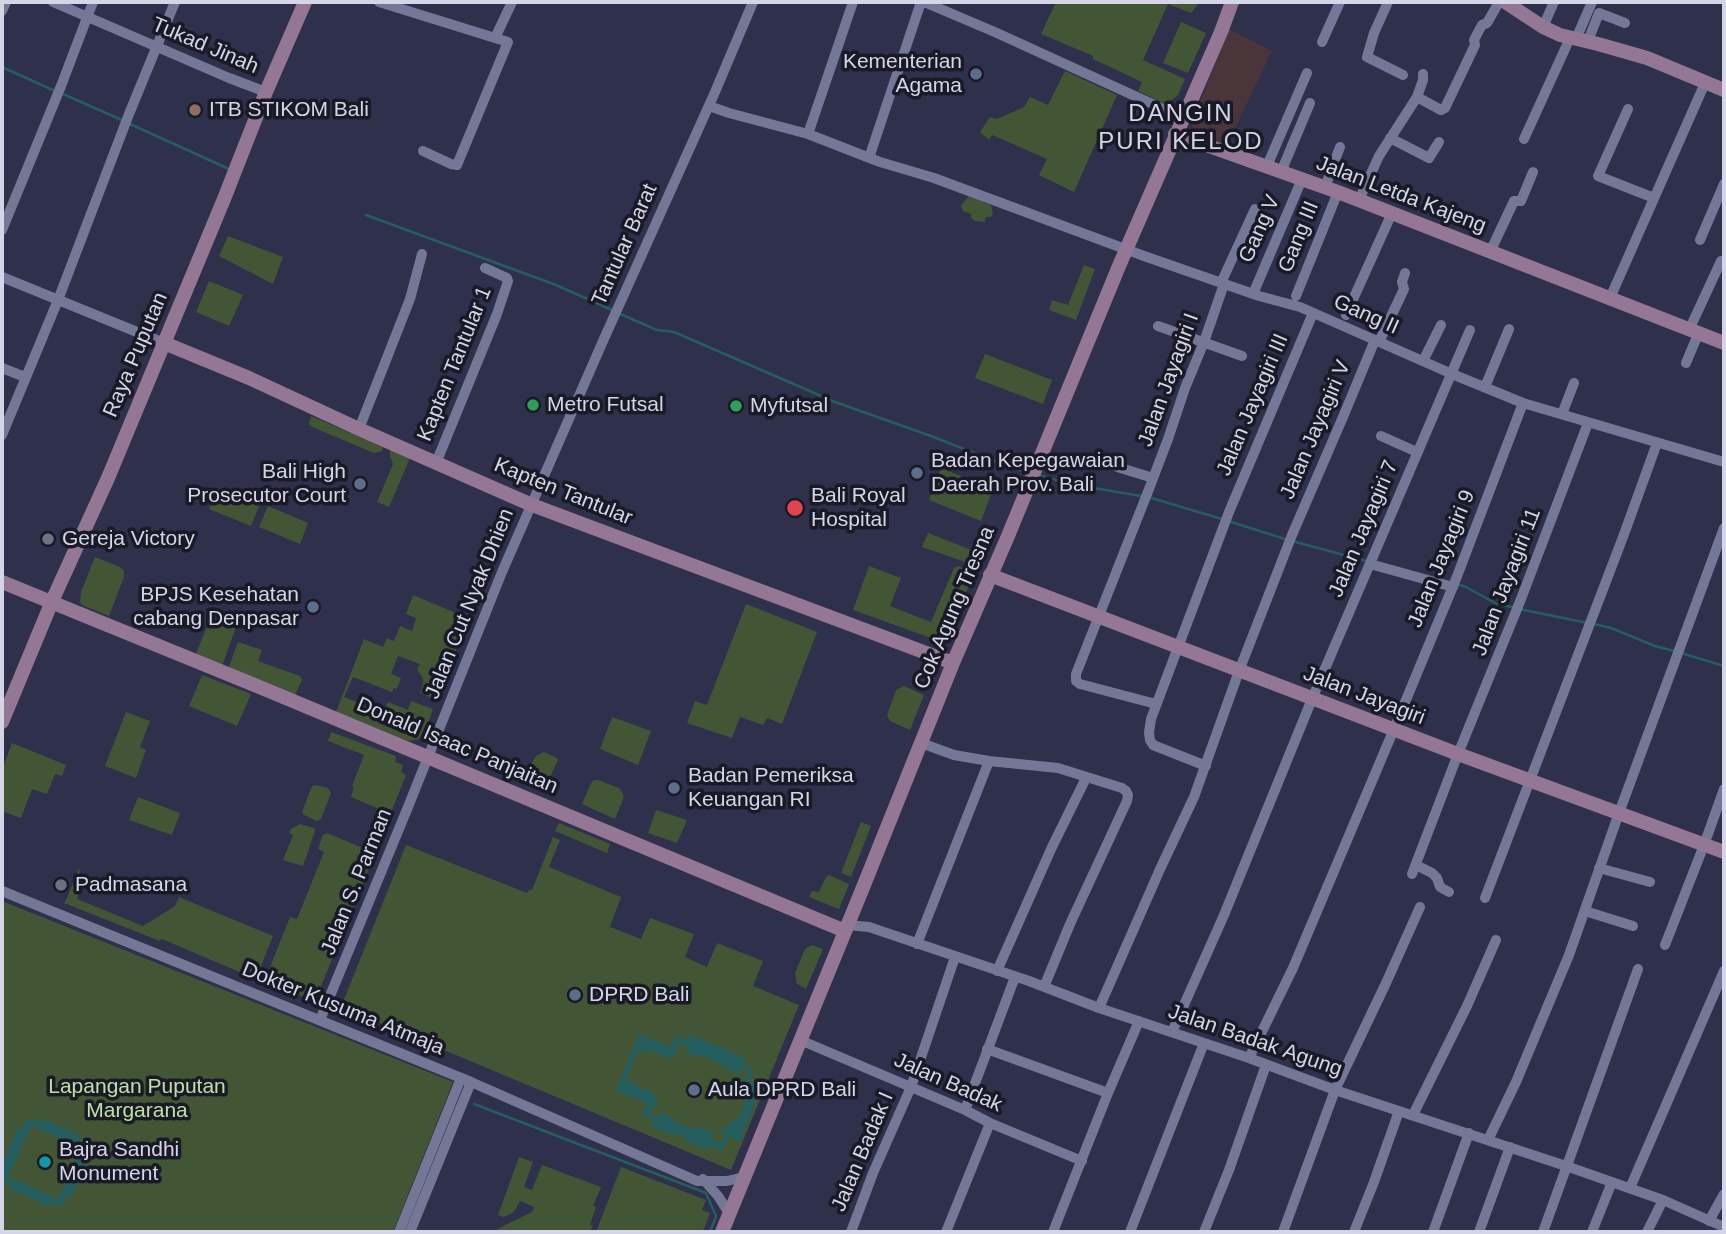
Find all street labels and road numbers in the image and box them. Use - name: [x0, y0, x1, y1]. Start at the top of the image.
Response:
- street label: Tukad Jinah: [148, 12, 262, 80]
- street label: Jalan Letda Kajeng: [1313, 151, 1489, 239]
- street label: Tantular Barat: [587, 180, 663, 310]
- street label: Gang V: [1234, 191, 1286, 267]
- street label: Gang III: [1273, 198, 1325, 276]
- street label: Kapten Tantular 1: [412, 283, 498, 445]
- street label: Raya Puputan: [98, 289, 174, 421]
- street label: Gang II: [1329, 289, 1403, 341]
- street label: Jalan Jayagiri I: [1133, 310, 1205, 450]
- street label: Jalan Jayagiri III: [1212, 330, 1294, 480]
- street label: Jalan Jayagiri V: [1275, 357, 1357, 503]
- street label: Kapten Tantular: [490, 453, 636, 531]
- street label: Jalan Jayagiri 7: [1324, 457, 1404, 601]
- street label: Jalan Jayagiri 9: [1403, 487, 1481, 631]
- street label: Jalan Cut Nyak Dhien: [420, 505, 520, 703]
- street label: Jalan Jayagiri 11: [1467, 505, 1547, 659]
- street label: Cok Agung Tresna: [909, 523, 1001, 693]
- street label: Jalan Jayagiri: [1300, 661, 1428, 731]
- street label: Donald Isaac Panjaitan: [353, 692, 561, 800]
- street label: Jalan S. Parman: [316, 805, 398, 959]
- street label: Dokter Kusuma Atmaja: [238, 957, 448, 1061]
- street label: Jalan Badak Agung: [1165, 999, 1345, 1083]
- street label: Jalan Badak: [890, 1048, 1006, 1118]
- street label: Jalan Badak I: [827, 1089, 899, 1215]

